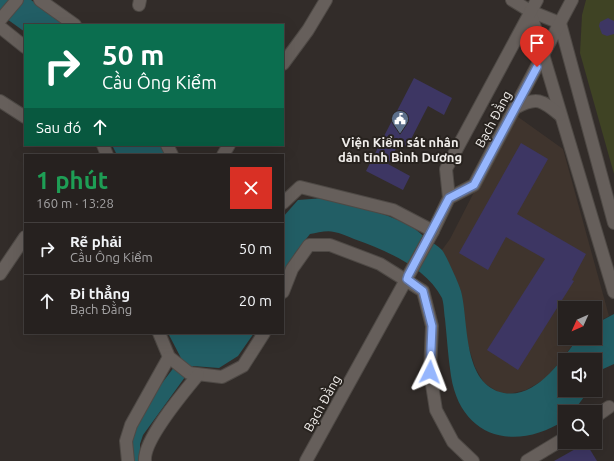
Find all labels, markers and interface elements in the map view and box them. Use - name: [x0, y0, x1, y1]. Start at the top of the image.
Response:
- pin: [520, 26, 554, 67]
- icon: arrive: [526, 32, 548, 54]
- text: 50 m: [102, 39, 164, 70]
- icon: right: [36, 40, 88, 92]
- text: Cầu Ông Kiểm: [102, 72, 217, 92]
- street label: Bạch Đằng: [470, 87, 515, 150]
- public building icon: Viện Kiểm sát nhân dân tỉnh Bình Dương: [390, 109, 410, 134]
- icon: ahead: [89, 116, 111, 138]
- text: Sau đó: [36, 119, 81, 136]
- place label: Viện Kiểm sát nhân dân tỉnh Bình Dương: [338, 135, 462, 164]
- text: 1 phút: [36, 167, 108, 194]
- button: close: [230, 167, 272, 209]
- text: 160 m · 13:28: [36, 196, 114, 210]
- text: Rẽ phải: [70, 233, 122, 250]
- icon: right: [36, 238, 58, 260]
- text: 50 m: [239, 240, 272, 257]
- text: Cầu Ông Kiểm: [70, 250, 153, 264]
- text: Đi thẳng: [70, 285, 130, 302]
- icon: ahead: [36, 290, 58, 312]
- text: 20 m: [239, 292, 272, 309]
- north arrow: [558, 301, 602, 345]
- map controls: [558, 301, 602, 449]
- text: Bạch Đằng: [70, 302, 132, 316]
- position arrow: [409, 351, 451, 393]
- button: sound: [558, 353, 602, 397]
- street label: Bạch Đằng: [299, 371, 344, 434]
- button: search: [558, 405, 602, 449]

